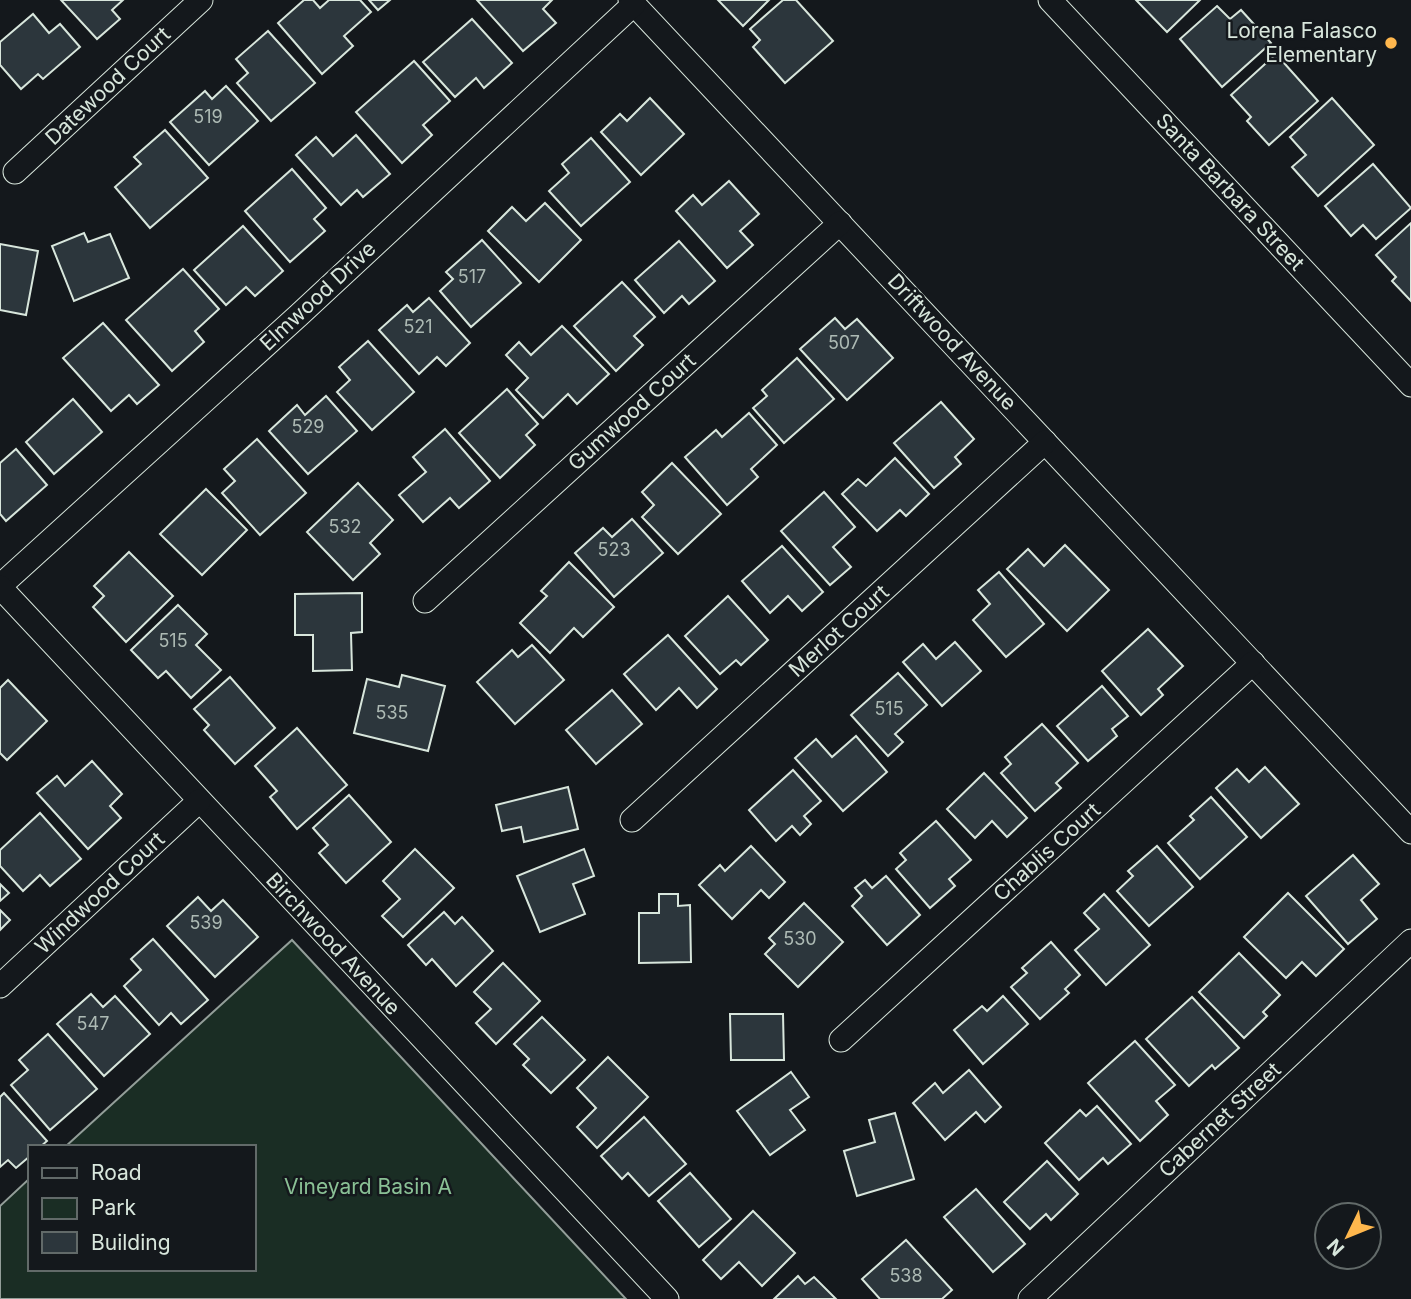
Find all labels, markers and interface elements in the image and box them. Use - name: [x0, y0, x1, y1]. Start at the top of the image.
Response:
- place label: Lorena Falasco Elementary: [1226, 18, 1377, 67]
- street label: Datewood Court: [40, 21, 175, 150]
- marker: Lorena Falasco Elementary: [1383, 35, 1399, 51]
- house number: 519: [193, 106, 223, 127]
- street label: Santa Barbara Street: [1151, 108, 1310, 276]
- street label: Elmwood Drive: [255, 236, 381, 356]
- house number: 517: [458, 266, 486, 287]
- street label: Driftwood Avenue: [883, 268, 1022, 415]
- house number: 521: [403, 316, 433, 337]
- house number: 507: [828, 332, 860, 353]
- street label: Gumwood Court: [563, 348, 701, 475]
- house number: 529: [291, 416, 325, 437]
- house number: 532: [328, 516, 362, 537]
- house number: 523: [597, 539, 631, 560]
- street label: Merlot Court: [784, 579, 894, 682]
- house number: 515: [158, 630, 188, 651]
- house number: 515: [874, 698, 904, 719]
- house number: 535: [375, 702, 409, 723]
- street label: Chablis Court: [988, 797, 1105, 906]
- street label: Windwood Court: [30, 826, 169, 959]
- street label: Birchwood Avenue: [261, 867, 406, 1020]
- house number: 539: [189, 912, 223, 933]
- house number: 530: [783, 928, 817, 949]
- house number: 547: [77, 1013, 109, 1034]
- street label: Cabernet Street: [1154, 1057, 1286, 1182]
- legend: [28, 1145, 256, 1271]
- text: Road: [91, 1160, 142, 1185]
- park label: Vineyard Basin A: [284, 1174, 452, 1199]
- text: Park: [91, 1195, 136, 1220]
- north arrow: [1313, 1201, 1383, 1271]
- text: Building: [91, 1230, 171, 1255]
- text: N: [1323, 1234, 1349, 1260]
- house number: 538: [889, 1265, 923, 1286]

